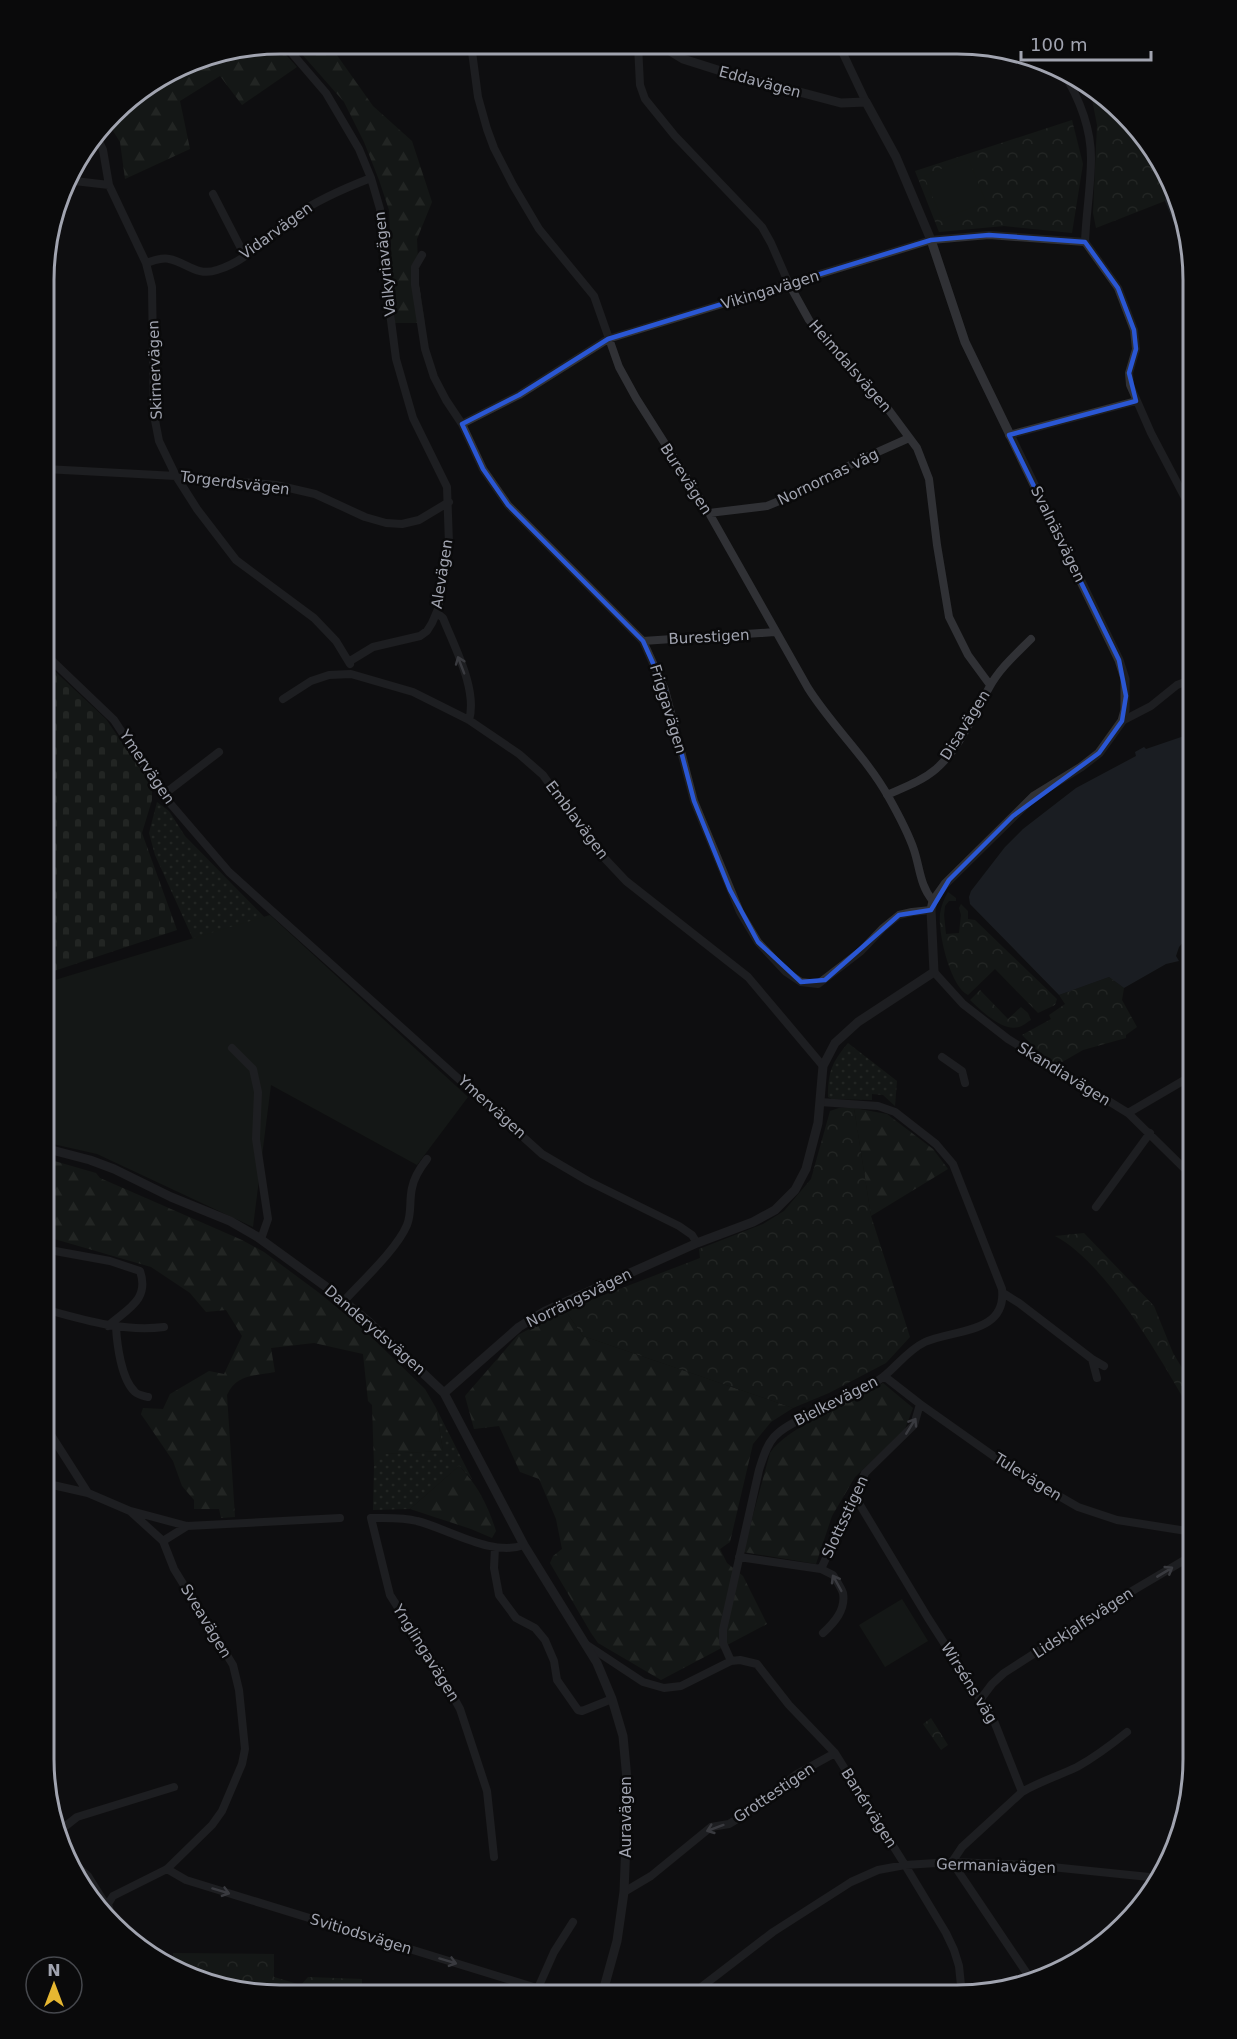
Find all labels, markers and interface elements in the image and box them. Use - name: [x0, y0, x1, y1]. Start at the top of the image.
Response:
- scale bar: [1021, 24, 1152, 62]
- text: 100 m: [1030, 34, 1088, 55]
- street label: Eddavägen: [717, 62, 803, 102]
- street label: Vidarvägen: [236, 199, 316, 263]
- street label: Valkyriavägen: [371, 211, 399, 317]
- street label: Vikingavägen: [719, 267, 821, 313]
- street label: Heimdalsvägen: [805, 316, 895, 416]
- street label: Skirnervägen: [144, 320, 166, 420]
- street label: Burevägen: [656, 440, 716, 518]
- street label: Nornornas väg: [775, 445, 881, 509]
- street label: Torgerdsvägen: [178, 467, 291, 499]
- street label: Svalnäsvägen: [1027, 483, 1089, 585]
- street label: Alevägen: [428, 538, 456, 610]
- street label: Burestigen: [668, 626, 750, 648]
- one-way arrow: [455, 656, 466, 674]
- street label: Friggavägen: [646, 662, 690, 756]
- street label: Disavägen: [936, 687, 994, 763]
- street label: Ymervägen: [115, 726, 178, 807]
- street label: Emblavägen: [542, 777, 612, 863]
- street label: Skandiavägen: [1014, 1038, 1114, 1110]
- street label: Ymervägen: [453, 1071, 530, 1142]
- street label: Norrängsvägen: [523, 1265, 635, 1331]
- street label: Danderydsvägen: [321, 1281, 429, 1379]
- street label: Bielkevägen: [791, 1372, 881, 1430]
- one-way arrow: [904, 1417, 917, 1434]
- street label: Tulevägen: [990, 1449, 1065, 1505]
- street label: Slottsstigen: [818, 1473, 872, 1561]
- one-way arrow: [1156, 1565, 1173, 1577]
- one-way arrow: [831, 1575, 843, 1592]
- street label: Sveavägen: [177, 1581, 235, 1661]
- street label: Lidskjalfsvägen: [1030, 1584, 1136, 1662]
- street label: Ynglingavägen: [388, 1600, 463, 1705]
- street label: Wirséns väg: [937, 1639, 1001, 1727]
- street label: Grottestigen: [730, 1759, 818, 1827]
- street label: Banérvägen: [837, 1765, 901, 1851]
- street label: Auravägen: [617, 1776, 635, 1858]
- one-way arrow: [706, 1823, 725, 1834]
- street label: Germaniavägen: [936, 1855, 1056, 1877]
- one-way arrow: [212, 1886, 231, 1897]
- street label: Svitiodsvägen: [308, 1910, 414, 1958]
- north arrow: [24, 1955, 84, 2015]
- one-way arrow: [438, 1956, 457, 1967]
- text: N: [47, 1961, 61, 1980]

